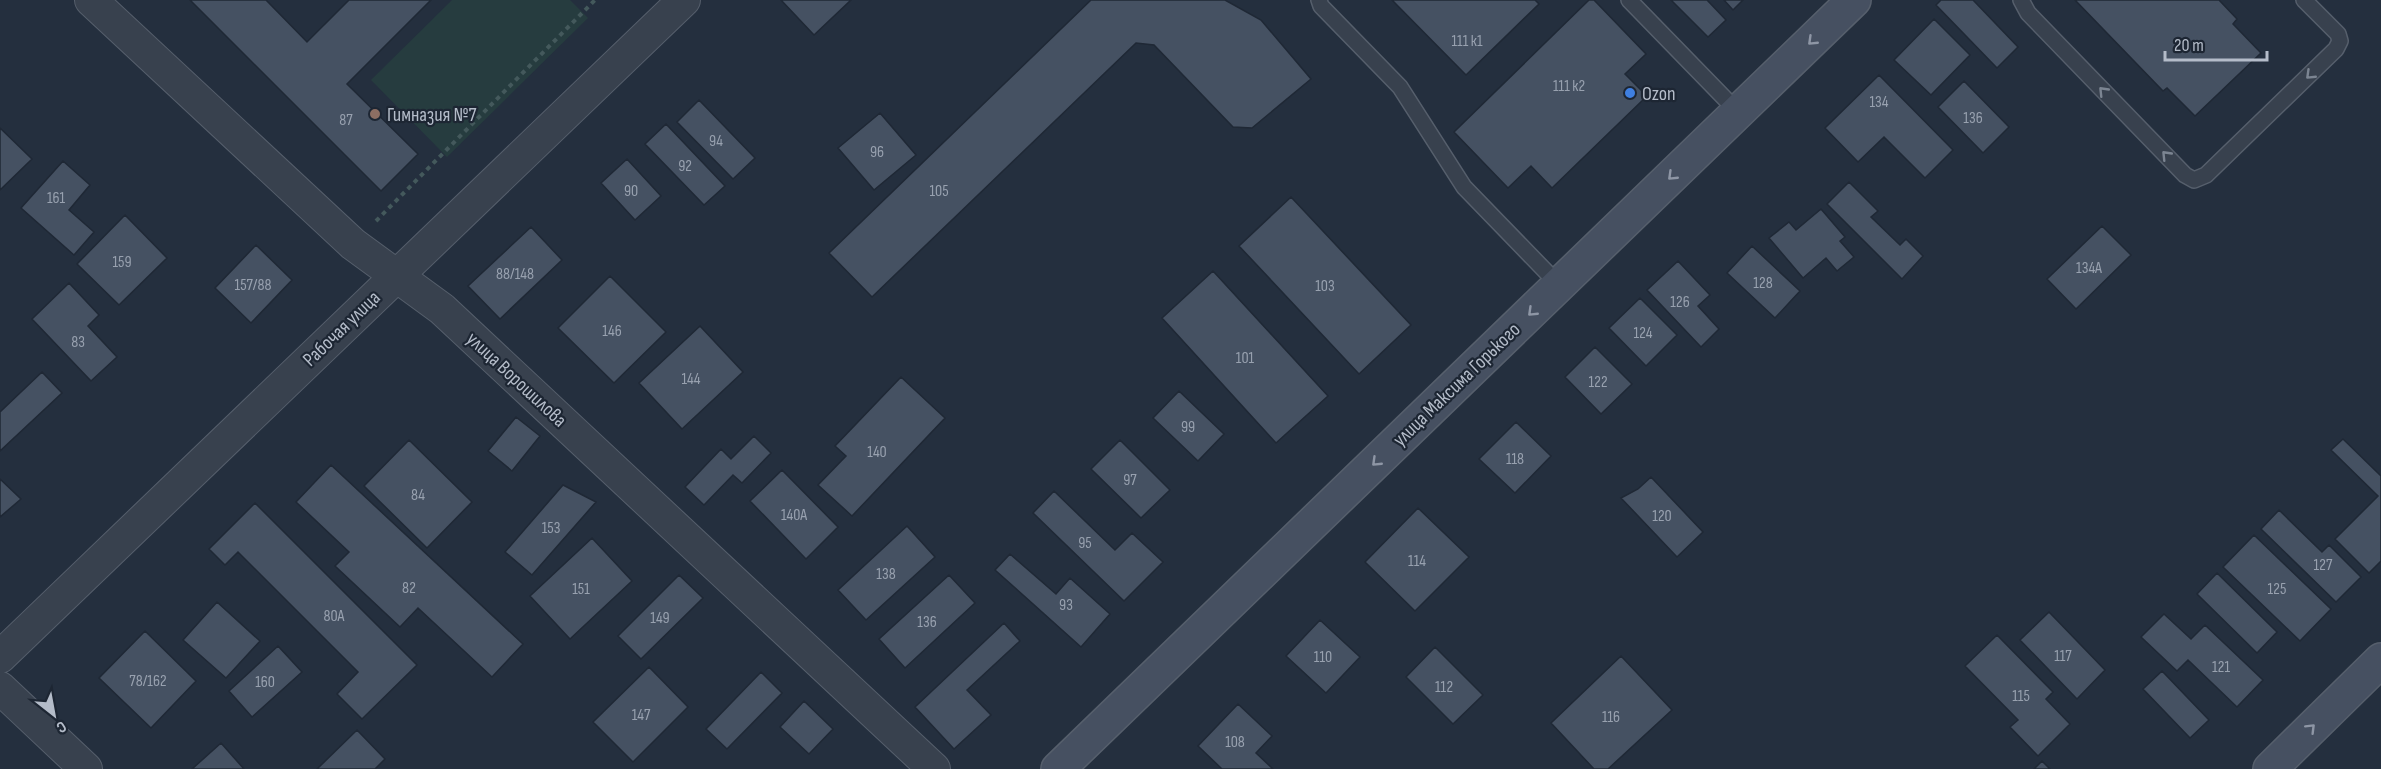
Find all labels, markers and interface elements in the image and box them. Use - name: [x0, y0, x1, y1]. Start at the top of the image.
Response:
- scale bar: [2165, 24, 2267, 62]
- house number: 111 к1: [1452, 32, 1483, 51]
- one-way arrow: [1809, 33, 1820, 44]
- text: 20 m: [2174, 35, 2204, 56]
- one-way arrow: [2306, 67, 2317, 78]
- house number: 111 к2: [1553, 77, 1585, 96]
- place label: Ozon: [1642, 82, 1676, 106]
- marker: Ozon: [1623, 86, 1637, 100]
- one-way arrow: [2099, 87, 2110, 97]
- house number: 134: [1869, 93, 1889, 112]
- place label: Гимназия №7: [387, 103, 477, 127]
- marker: Гимназия №7: [368, 107, 382, 121]
- house number: 136: [1963, 109, 1983, 128]
- house number: 87: [339, 111, 353, 130]
- house number: 94: [709, 132, 723, 151]
- house number: 96: [870, 143, 884, 162]
- one-way arrow: [2162, 152, 2173, 163]
- house number: 92: [678, 157, 692, 176]
- one-way arrow: [1668, 169, 1678, 180]
- house number: 90: [624, 182, 638, 201]
- house number: 105: [929, 182, 949, 201]
- house number: 161: [47, 189, 65, 208]
- house number: 159: [112, 253, 132, 272]
- house number: 134А: [2076, 259, 2102, 278]
- house number: 88/148: [496, 265, 534, 284]
- house number: 128: [1753, 274, 1773, 293]
- house number: 157/88: [235, 276, 271, 295]
- house number: 103: [1315, 277, 1335, 296]
- street label: Рабочая улица: [298, 286, 385, 371]
- house number: 126: [1670, 293, 1690, 312]
- one-way arrow: [1528, 304, 1539, 315]
- street label: улица Максима Горького: [1388, 318, 1525, 452]
- house number: 146: [602, 322, 622, 341]
- house number: 124: [1634, 324, 1653, 343]
- street label: улица Ворошилова: [461, 327, 571, 432]
- house number: 83: [71, 333, 85, 352]
- house number: 101: [1236, 349, 1255, 368]
- house number: 144: [681, 370, 701, 389]
- house number: 122: [1589, 373, 1607, 392]
- house number: 99: [1181, 418, 1195, 437]
- house number: 140: [867, 443, 887, 462]
- house number: 118: [1506, 450, 1524, 469]
- one-way arrow: [1373, 454, 1384, 465]
- house number: 97: [1123, 471, 1137, 490]
- house number: 84: [411, 486, 425, 505]
- house number: 140А: [781, 506, 807, 525]
- house number: 120: [1652, 507, 1672, 526]
- house number: 153: [542, 519, 560, 538]
- house number: 95: [1078, 534, 1092, 553]
- house number: 114: [1408, 552, 1426, 571]
- house number: 127: [2314, 556, 2333, 575]
- house number: 138: [876, 565, 896, 584]
- house number: 82: [402, 579, 416, 598]
- house number: 151: [572, 580, 590, 599]
- house number: 125: [2268, 580, 2286, 599]
- house number: 93: [1059, 596, 1073, 615]
- house number: 80А: [324, 607, 345, 626]
- house number: 149: [650, 609, 670, 628]
- house number: 136: [917, 613, 937, 632]
- house number: 117: [2054, 647, 2072, 666]
- house number: 110: [1314, 648, 1332, 667]
- house number: 121: [2212, 658, 2230, 677]
- house number: 78/162: [129, 672, 167, 691]
- house number: 160: [255, 673, 275, 692]
- house number: 112: [1435, 678, 1453, 697]
- north arrow: [24, 685, 84, 745]
- house number: 115: [2012, 687, 2030, 706]
- house number: 147: [632, 706, 651, 725]
- house number: 116: [1602, 708, 1620, 727]
- text: С: [53, 716, 69, 737]
- one-way arrow: [2305, 724, 2315, 735]
- house number: 108: [1225, 733, 1245, 752]

